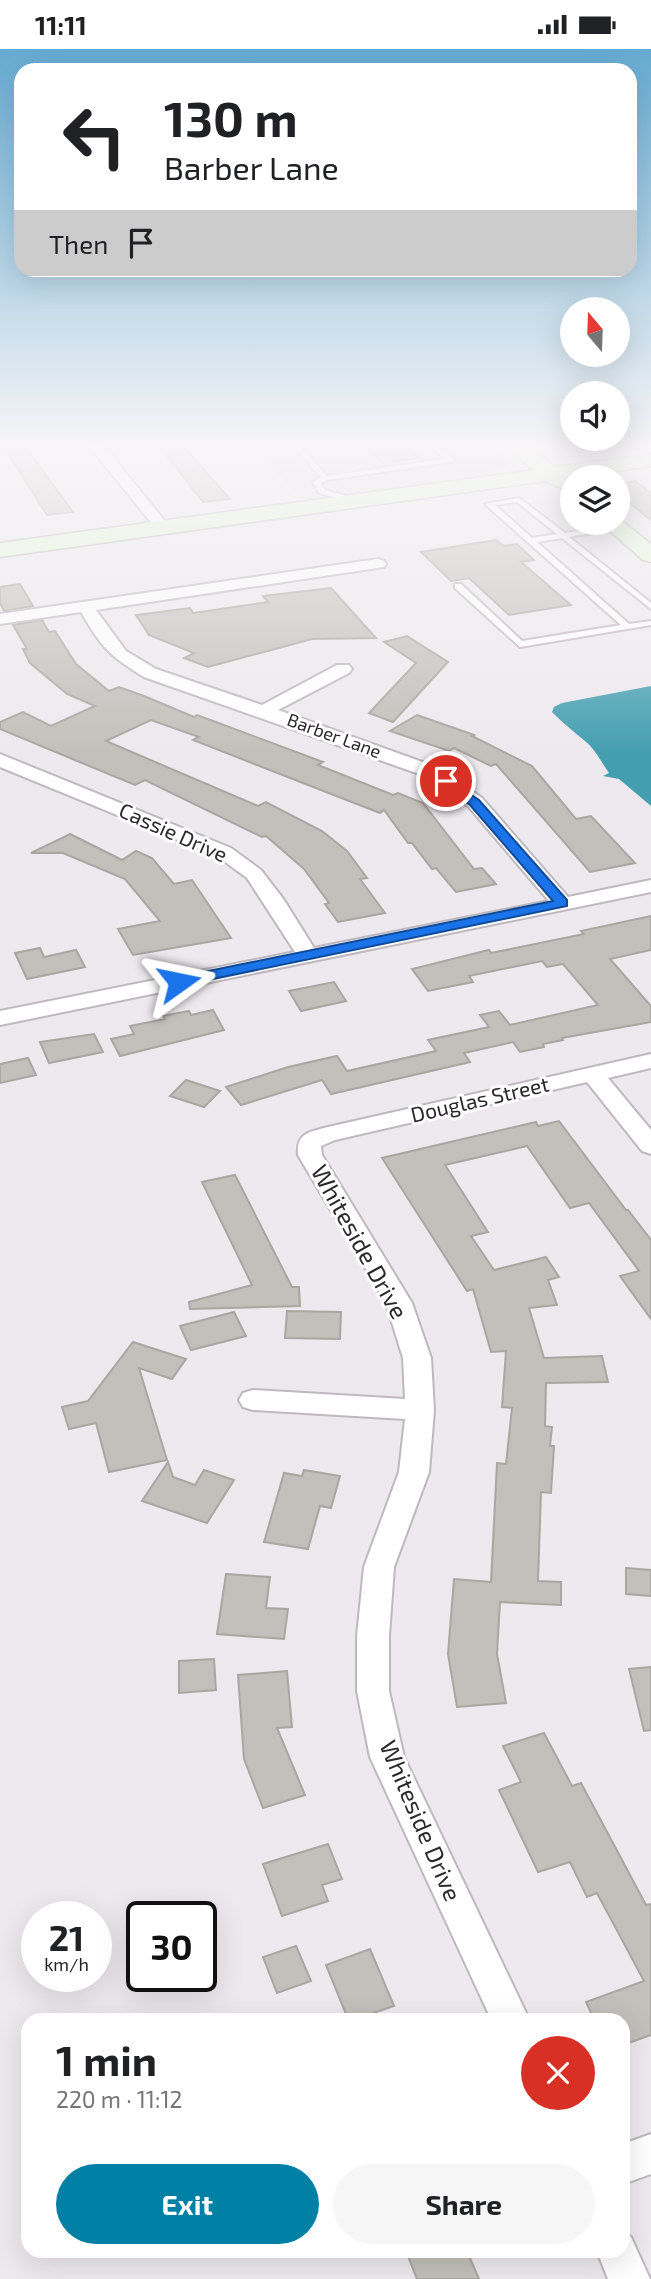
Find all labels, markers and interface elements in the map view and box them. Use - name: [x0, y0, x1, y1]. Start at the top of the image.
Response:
- text: 11:11: [35, 9, 87, 40]
- text: 130 m: [164, 88, 298, 147]
- icon: left: [49, 91, 140, 182]
- text: Barber Lane: [164, 148, 339, 186]
- icon: arrive: [122, 224, 160, 262]
- text: Then: [49, 228, 108, 259]
- north arrow: [560, 297, 630, 367]
- map controls: [560, 297, 630, 535]
- button: sound: [560, 381, 630, 451]
- button: layers: [560, 465, 630, 535]
- street label: Barber Lane: [284, 708, 384, 762]
- pin: [416, 751, 476, 811]
- icon: arrive: [427, 762, 465, 800]
- street label: Cassie Drive: [116, 797, 232, 867]
- position arrow: [142, 945, 216, 1019]
- street label: Douglas Street: [408, 1070, 551, 1127]
- street label: Whiteside Drive: [306, 1159, 415, 1323]
- street label: Whiteside Drive: [374, 1736, 468, 1905]
- speed limit sign: 30: [126, 1901, 217, 1992]
- text: 21: [49, 1916, 84, 1958]
- text: km/h: [44, 1953, 89, 1975]
- text: 1 min: [56, 2034, 157, 2084]
- button: close: [521, 2036, 595, 2110]
- text: 220 m · 11:12: [56, 2085, 183, 2113]
- button: Exit: [56, 2164, 319, 2244]
- button: Share: [333, 2164, 595, 2244]

